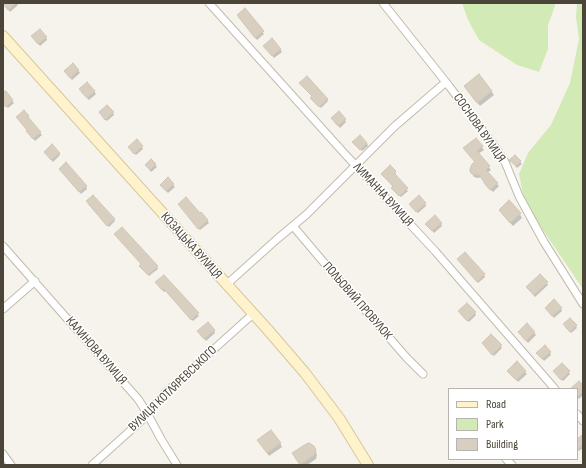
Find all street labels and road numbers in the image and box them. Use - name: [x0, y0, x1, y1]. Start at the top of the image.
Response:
- street label: СОСНОВА ВУЛИЦЯ: [450, 91, 508, 165]
- street label: ЛИМАННА ВУЛИЦЯ: [350, 160, 416, 230]
- street label: КОЗАЦЬКА ВУЛИЦЯ: [157, 209, 225, 283]
- street label: ПОЛЬОВИЙ ПРОВУЛОК: [319, 259, 395, 343]
- street label: КАЛИНОВА ВУЛИЦЯ: [62, 314, 130, 388]
- street label: ВУЛИЦЯ КОТЛЯРЕВСЬКОГО: [126, 343, 220, 435]

